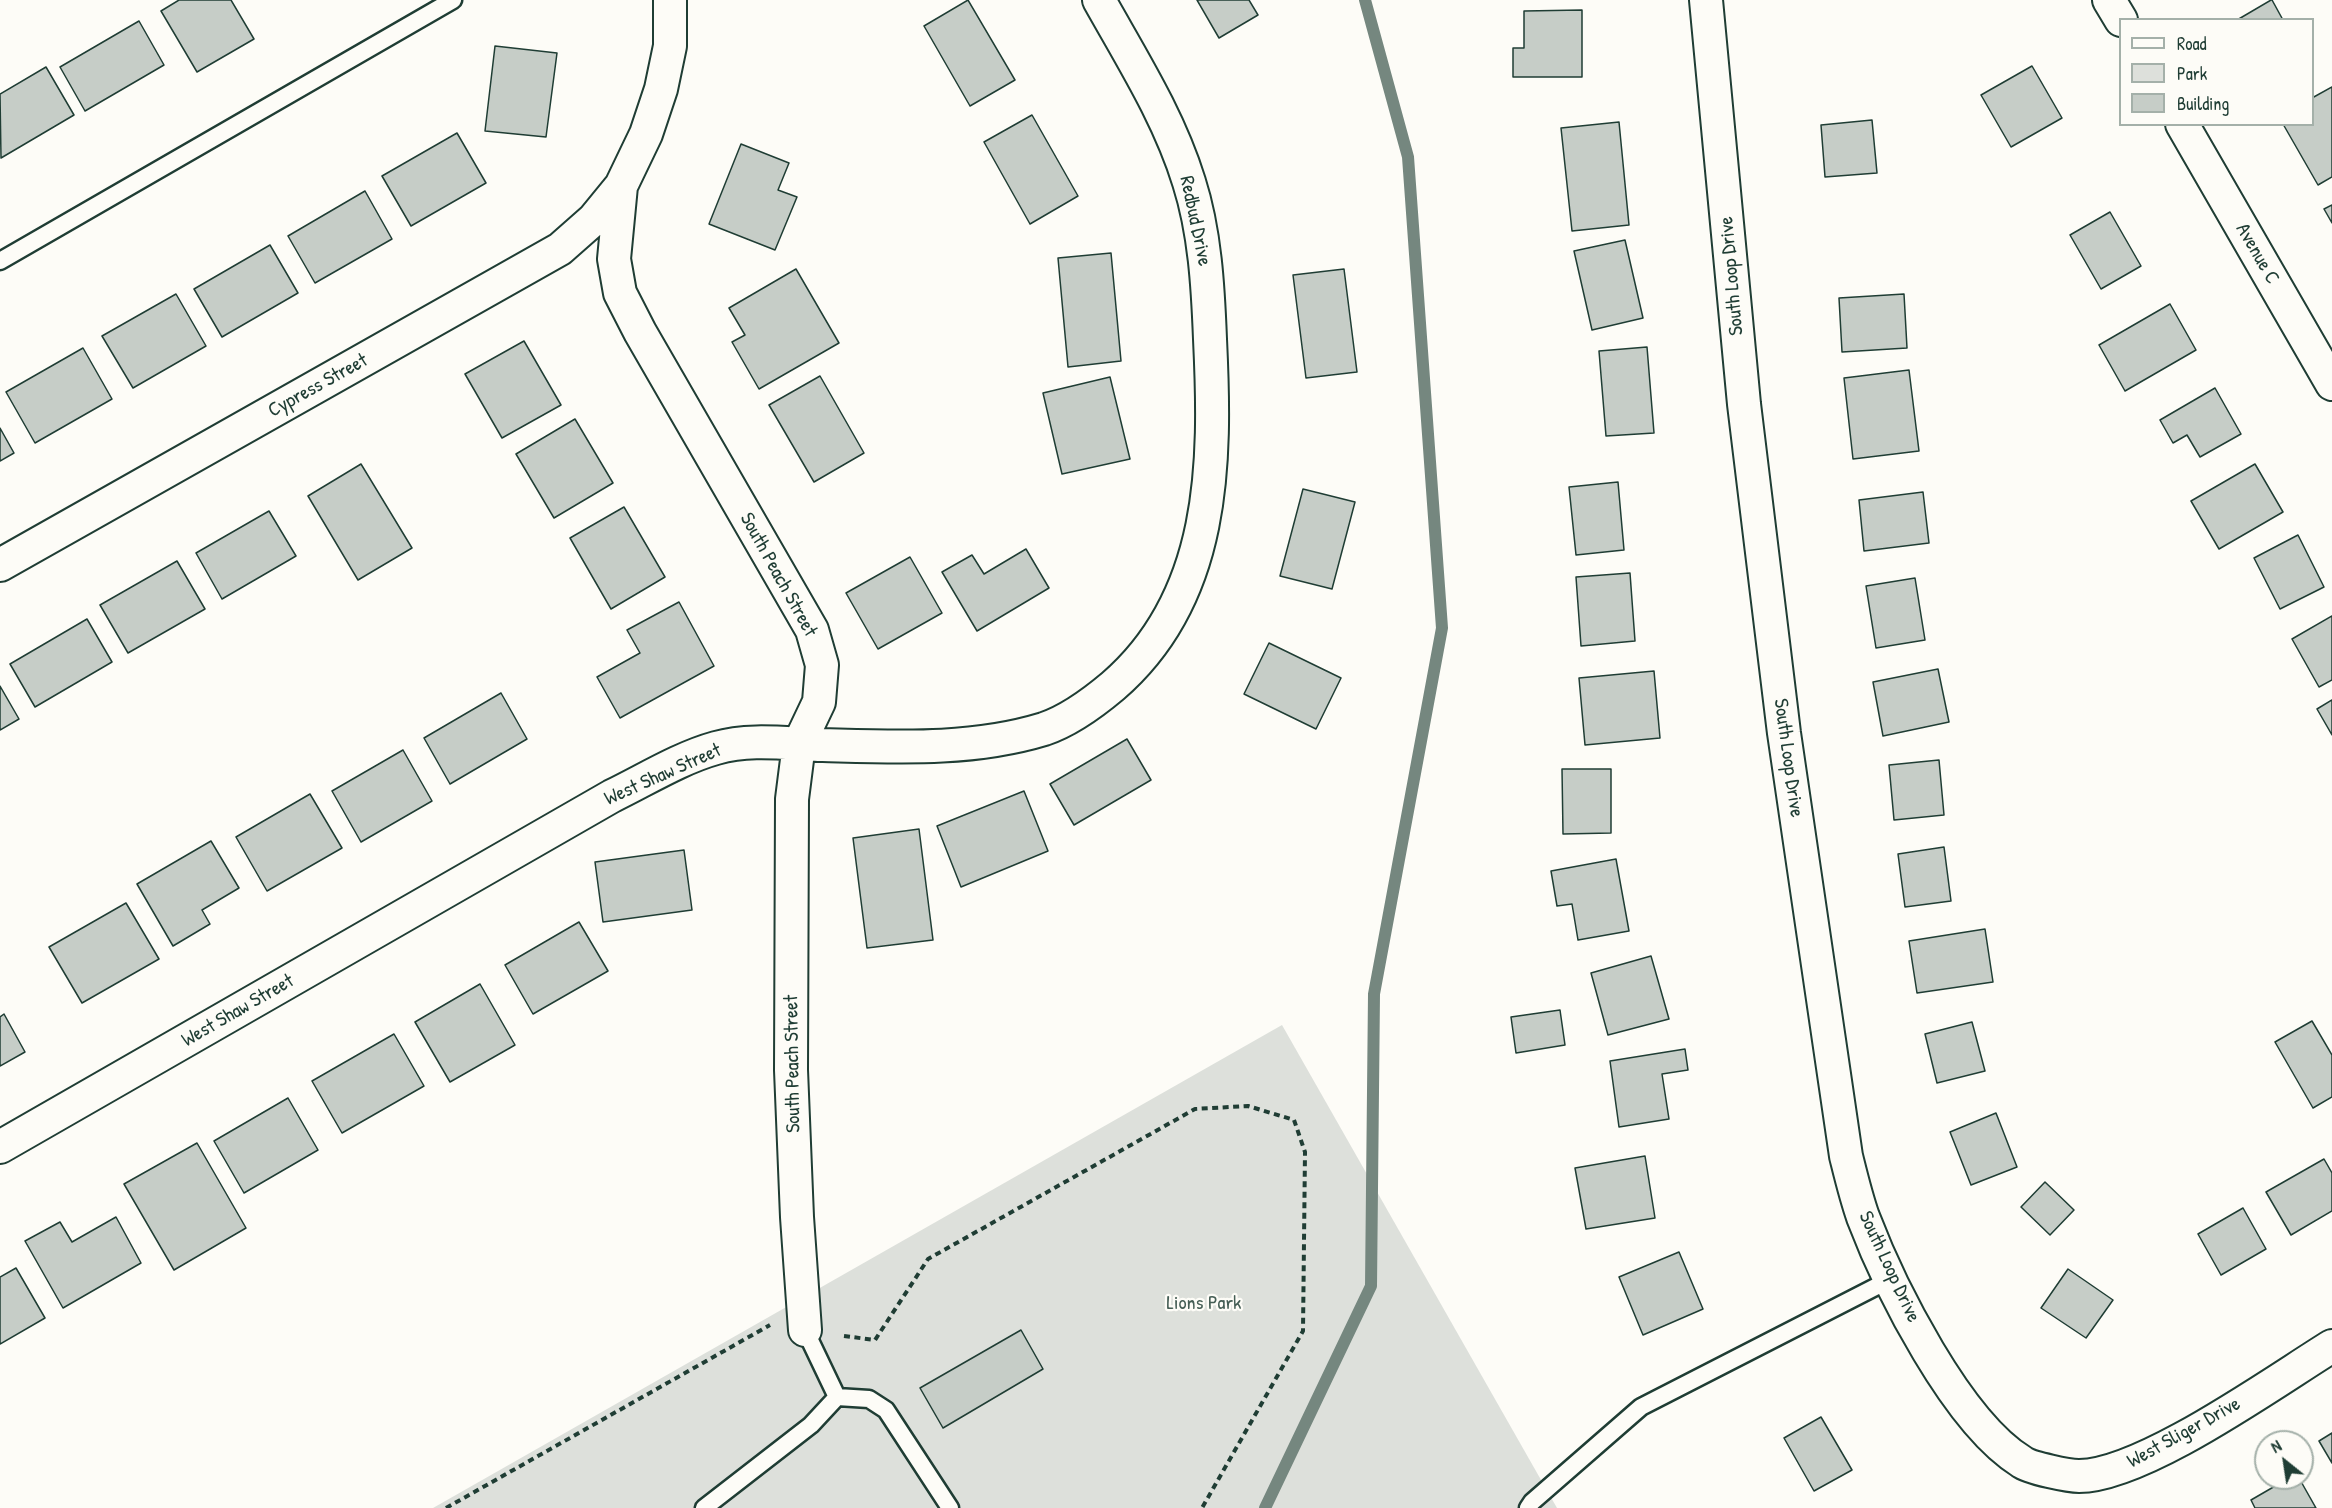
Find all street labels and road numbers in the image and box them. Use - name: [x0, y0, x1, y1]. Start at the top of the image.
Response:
- street label: Redbud Drive: [1174, 174, 1216, 268]
- street label: South Loop Drive: [1715, 215, 1749, 337]
- street label: Avenue C: [2230, 219, 2284, 289]
- street label: Cypress Street: [264, 349, 372, 423]
- street label: South Peach Street: [734, 509, 822, 641]
- street label: South Loop Drive: [1768, 697, 1808, 819]
- street label: West Shaw Street: [601, 739, 725, 811]
- street label: West Shaw Street: [178, 969, 298, 1053]
- street label: South Peach Street: [780, 995, 806, 1133]
- street label: South Loop Drive: [1853, 1208, 1925, 1326]
- street label: West Sliger Drive: [2123, 1392, 2245, 1474]

